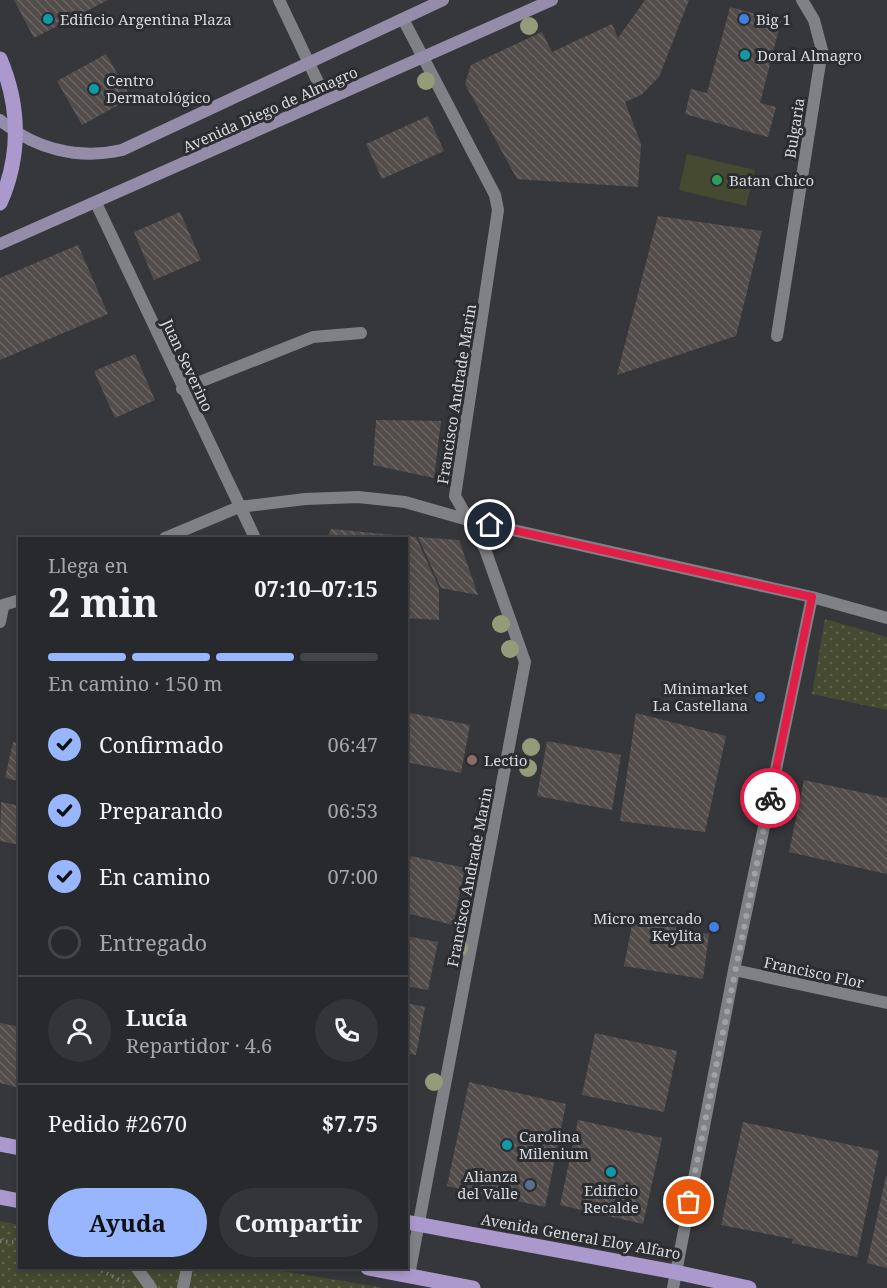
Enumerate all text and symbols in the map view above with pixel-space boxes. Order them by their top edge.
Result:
place label: Edificio Argentina Plaza [60,9,232,29]
place label: Big 1 [756,9,791,29]
marker: Edificio Argentina Plaza [41,12,55,26]
marker: Big 1 [737,12,751,26]
place label: Doral Almagro [757,45,862,65]
marker: Doral Almagro [738,48,752,62]
street label: Avenida Diego de Almagro [179,61,361,157]
place label: Centro Dermatológico [106,70,211,107]
marker: Centro Dermatológico [87,82,101,96]
street label: Bulgaria [779,96,809,160]
place label: Batan Chico [729,170,814,190]
marker: Batan Chico [710,173,724,187]
street label: Francisco Andrade Marin [432,302,480,486]
street label: Juan Severino [157,315,218,415]
pin [464,499,515,550]
icon: home [473,508,506,541]
text: Llega en [48,552,128,579]
text: 07:10–07:15 [254,573,378,603]
text: 2 min [48,575,158,628]
text: En camino · 150 m [48,670,222,697]
place label: Minimarket La Castellana [653,678,748,715]
marker: Minimarket La Castellana [753,690,767,704]
icon: check [48,728,81,761]
text: Confirmado [99,729,224,759]
text: 06:47 [328,731,378,758]
place label: Lectio [484,750,528,770]
marker: Lectio [465,753,479,767]
courier [740,768,800,828]
icon: bike [754,782,787,815]
street label: Francisco Andrade Marin [442,785,496,968]
icon: check [48,794,81,827]
text: Preparando [99,795,223,825]
text: 06:53 [328,797,378,824]
icon: check [48,860,81,893]
text: En camino [99,861,211,891]
text: 07:00 [328,863,378,890]
place label: Micro mercado Keylita [593,908,702,945]
marker: Micro mercado Keylita [707,920,721,934]
text: Entregado [99,927,207,957]
street label: Francisco Flor [762,952,866,992]
button: person [48,999,111,1062]
button: phone [315,999,378,1062]
text: Lucía [126,1002,188,1032]
text: Repartidor · 4.6 [126,1032,272,1059]
text: Pedido #2670 [48,1108,187,1138]
text: $7.75 [322,1108,378,1138]
place label: Carolina Milenium [519,1126,589,1163]
marker: Carolina Milenium [500,1138,514,1152]
marker: Edificio Recalde [604,1165,618,1179]
place label: Alianza del Valle [457,1166,518,1203]
pin [663,1176,714,1227]
marker: Alianza del Valle [523,1178,537,1192]
place label: Edificio Recalde [583,1180,639,1217]
icon: bag [672,1185,705,1218]
button: Ayuda [48,1188,207,1257]
button: Compartir [219,1188,378,1257]
street label: Avenida General Eloy Alfaro [480,1209,682,1263]

